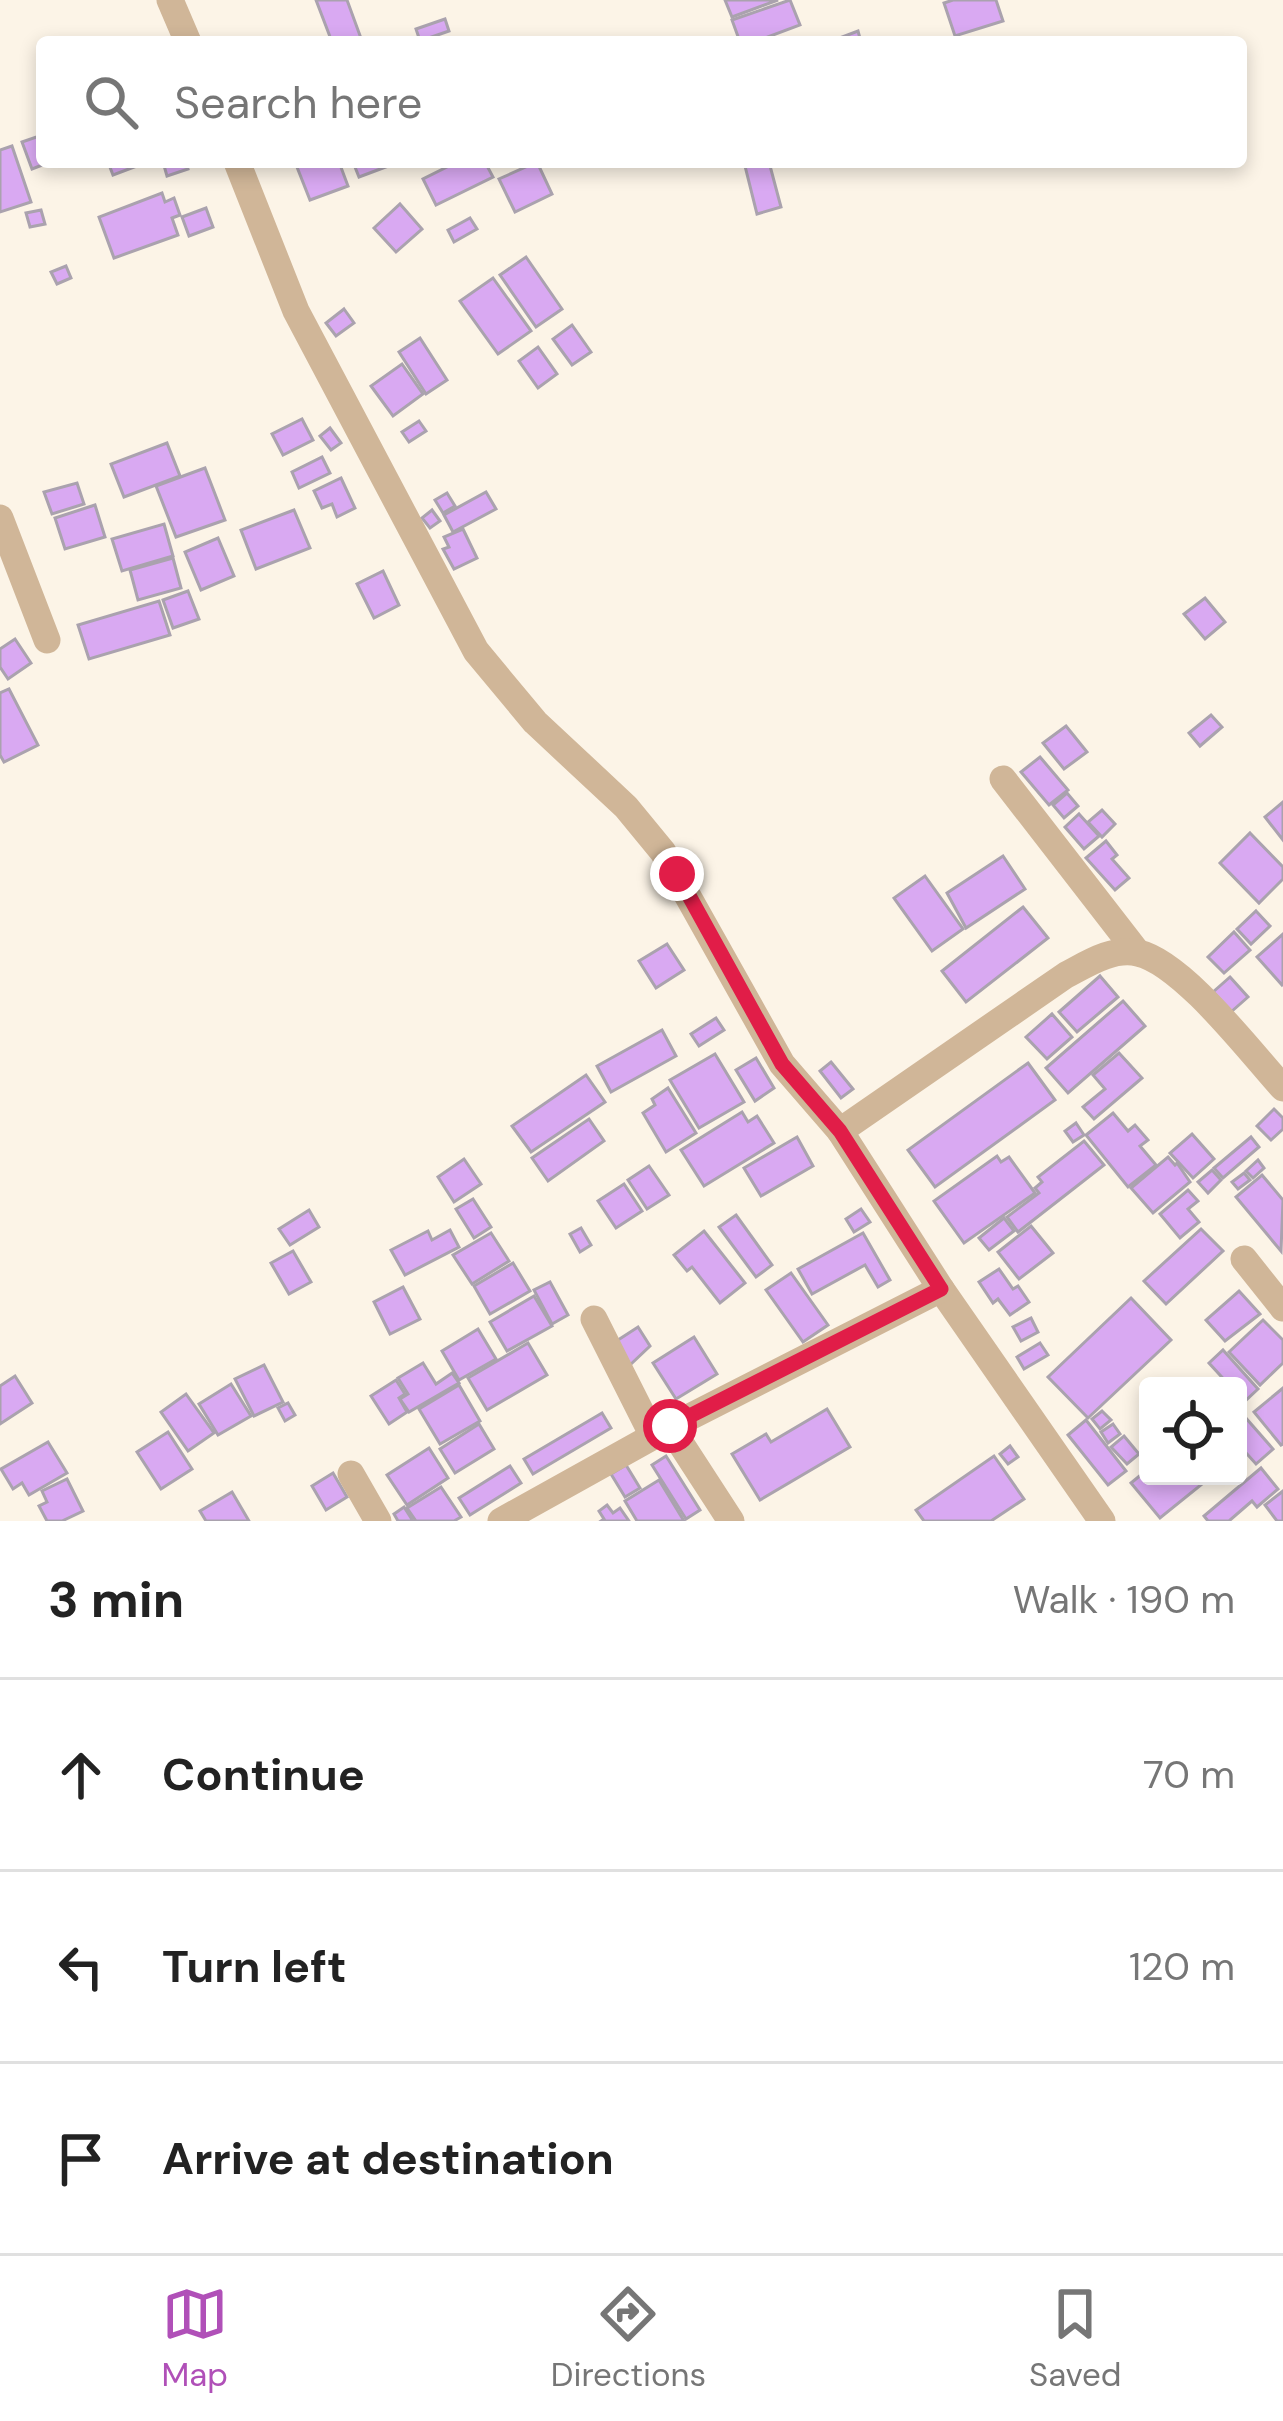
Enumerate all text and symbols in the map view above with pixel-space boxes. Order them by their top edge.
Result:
search box [36,36,1247,168]
icon: search [78,69,144,135]
text: Search here [174,73,422,132]
route end [650,847,704,901]
map controls [1139,1377,1247,1485]
button: locate [1139,1377,1247,1485]
route start [643,1399,697,1453]
text: 3 min [48,1566,184,1633]
text: Walk · 190 m [1013,1574,1235,1625]
icon: ahead [48,1742,114,1808]
text: Continue [162,1745,365,1804]
text: 70 m [1143,1749,1235,1800]
icon: left [48,1934,114,2000]
text: Turn left [162,1937,346,1996]
text: 120 m [1129,1941,1235,1992]
icon: arrive [48,2126,114,2192]
text: Arrive at destination [162,2129,614,2188]
tab: Map [161,2281,228,2396]
tab: Directions [551,2281,706,2396]
tab: Saved [1029,2281,1122,2396]

